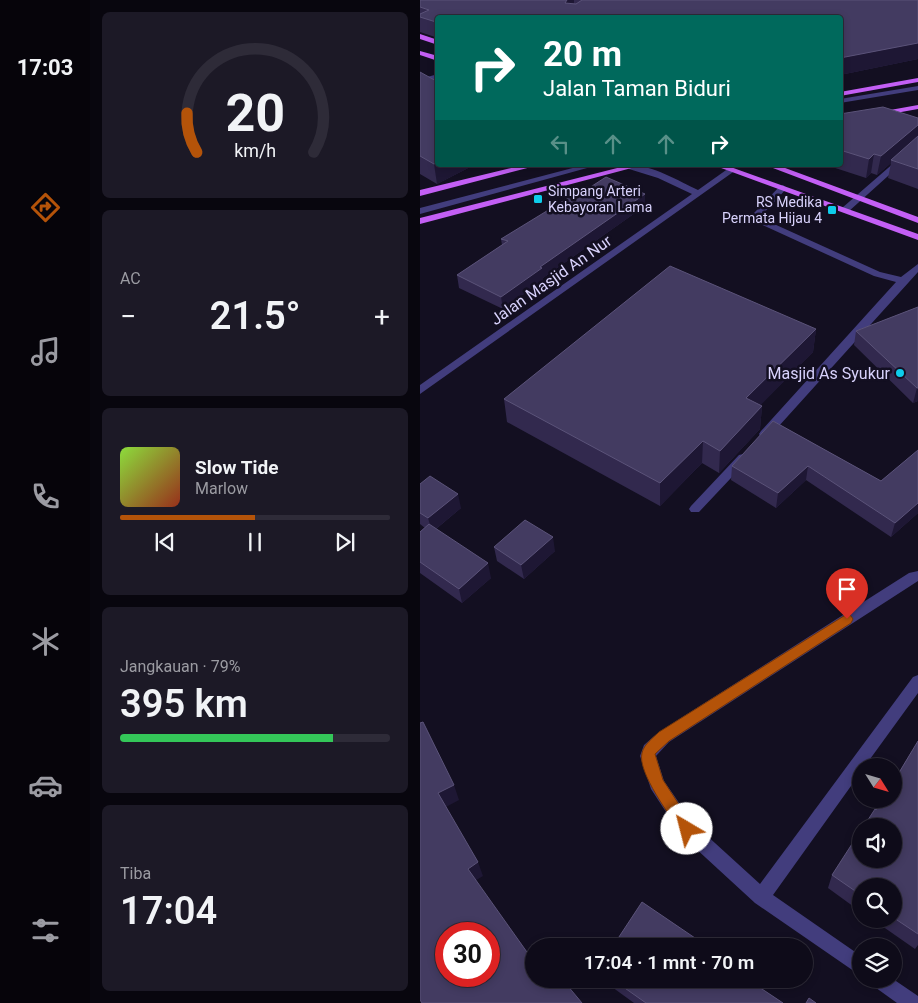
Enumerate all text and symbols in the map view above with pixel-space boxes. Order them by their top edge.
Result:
text: 20 m [543,34,622,75]
icon: right [460,35,525,100]
text: 17:03 [17,55,73,80]
text: Jalan Taman Biduri [543,76,731,101]
text: 20 [225,83,285,144]
icon: left [546,130,574,158]
icon: ahead [599,130,627,158]
icon: ahead [652,130,680,158]
icon: right [705,130,733,158]
text: km/h [234,140,276,161]
place label: Simpang Arteri Kebayoran Lama [548,183,652,215]
icon: directions [28,190,63,225]
marker: Simpang Arteri Kebayoran Lama [532,193,544,205]
place label: RS Medika Permata Hijau 4 [722,194,822,226]
marker: RS Medika Permata Hijau 4 [826,204,838,216]
street label: Jalan Masjid An Nur [487,231,616,329]
text: AC [120,269,141,288]
text: 21.5° [210,294,300,338]
text: − [120,300,136,333]
text: + [374,300,390,333]
icon: music [28,334,63,369]
place label: Masjid As Syukur [767,364,891,383]
marker: Masjid As Syukur [894,367,906,379]
text: Slow Tide [195,456,278,479]
icon: phone [28,479,63,514]
text: Marlow [195,479,248,498]
icon: previous [151,528,179,556]
icon: pause [241,528,269,556]
icon: next [331,528,359,556]
pin [826,568,868,619]
icon: arrive [833,575,861,603]
icon: climate [28,624,63,659]
text: Jangkauan · 79% [120,657,240,676]
text: 395 km [120,682,248,726]
north arrow [852,758,902,808]
map controls [852,758,902,988]
icon: car [28,768,63,803]
position arrow [660,802,712,854]
button: sound [852,818,902,868]
text: Tiba [120,864,151,883]
button: search [852,878,902,928]
text: 17:04 [120,889,217,933]
icon: filters [28,913,63,948]
speed limit sign: 30 [435,922,500,987]
button: layers [852,938,902,988]
text: 17:04 · 1 mnt · 70 m [584,951,754,974]

